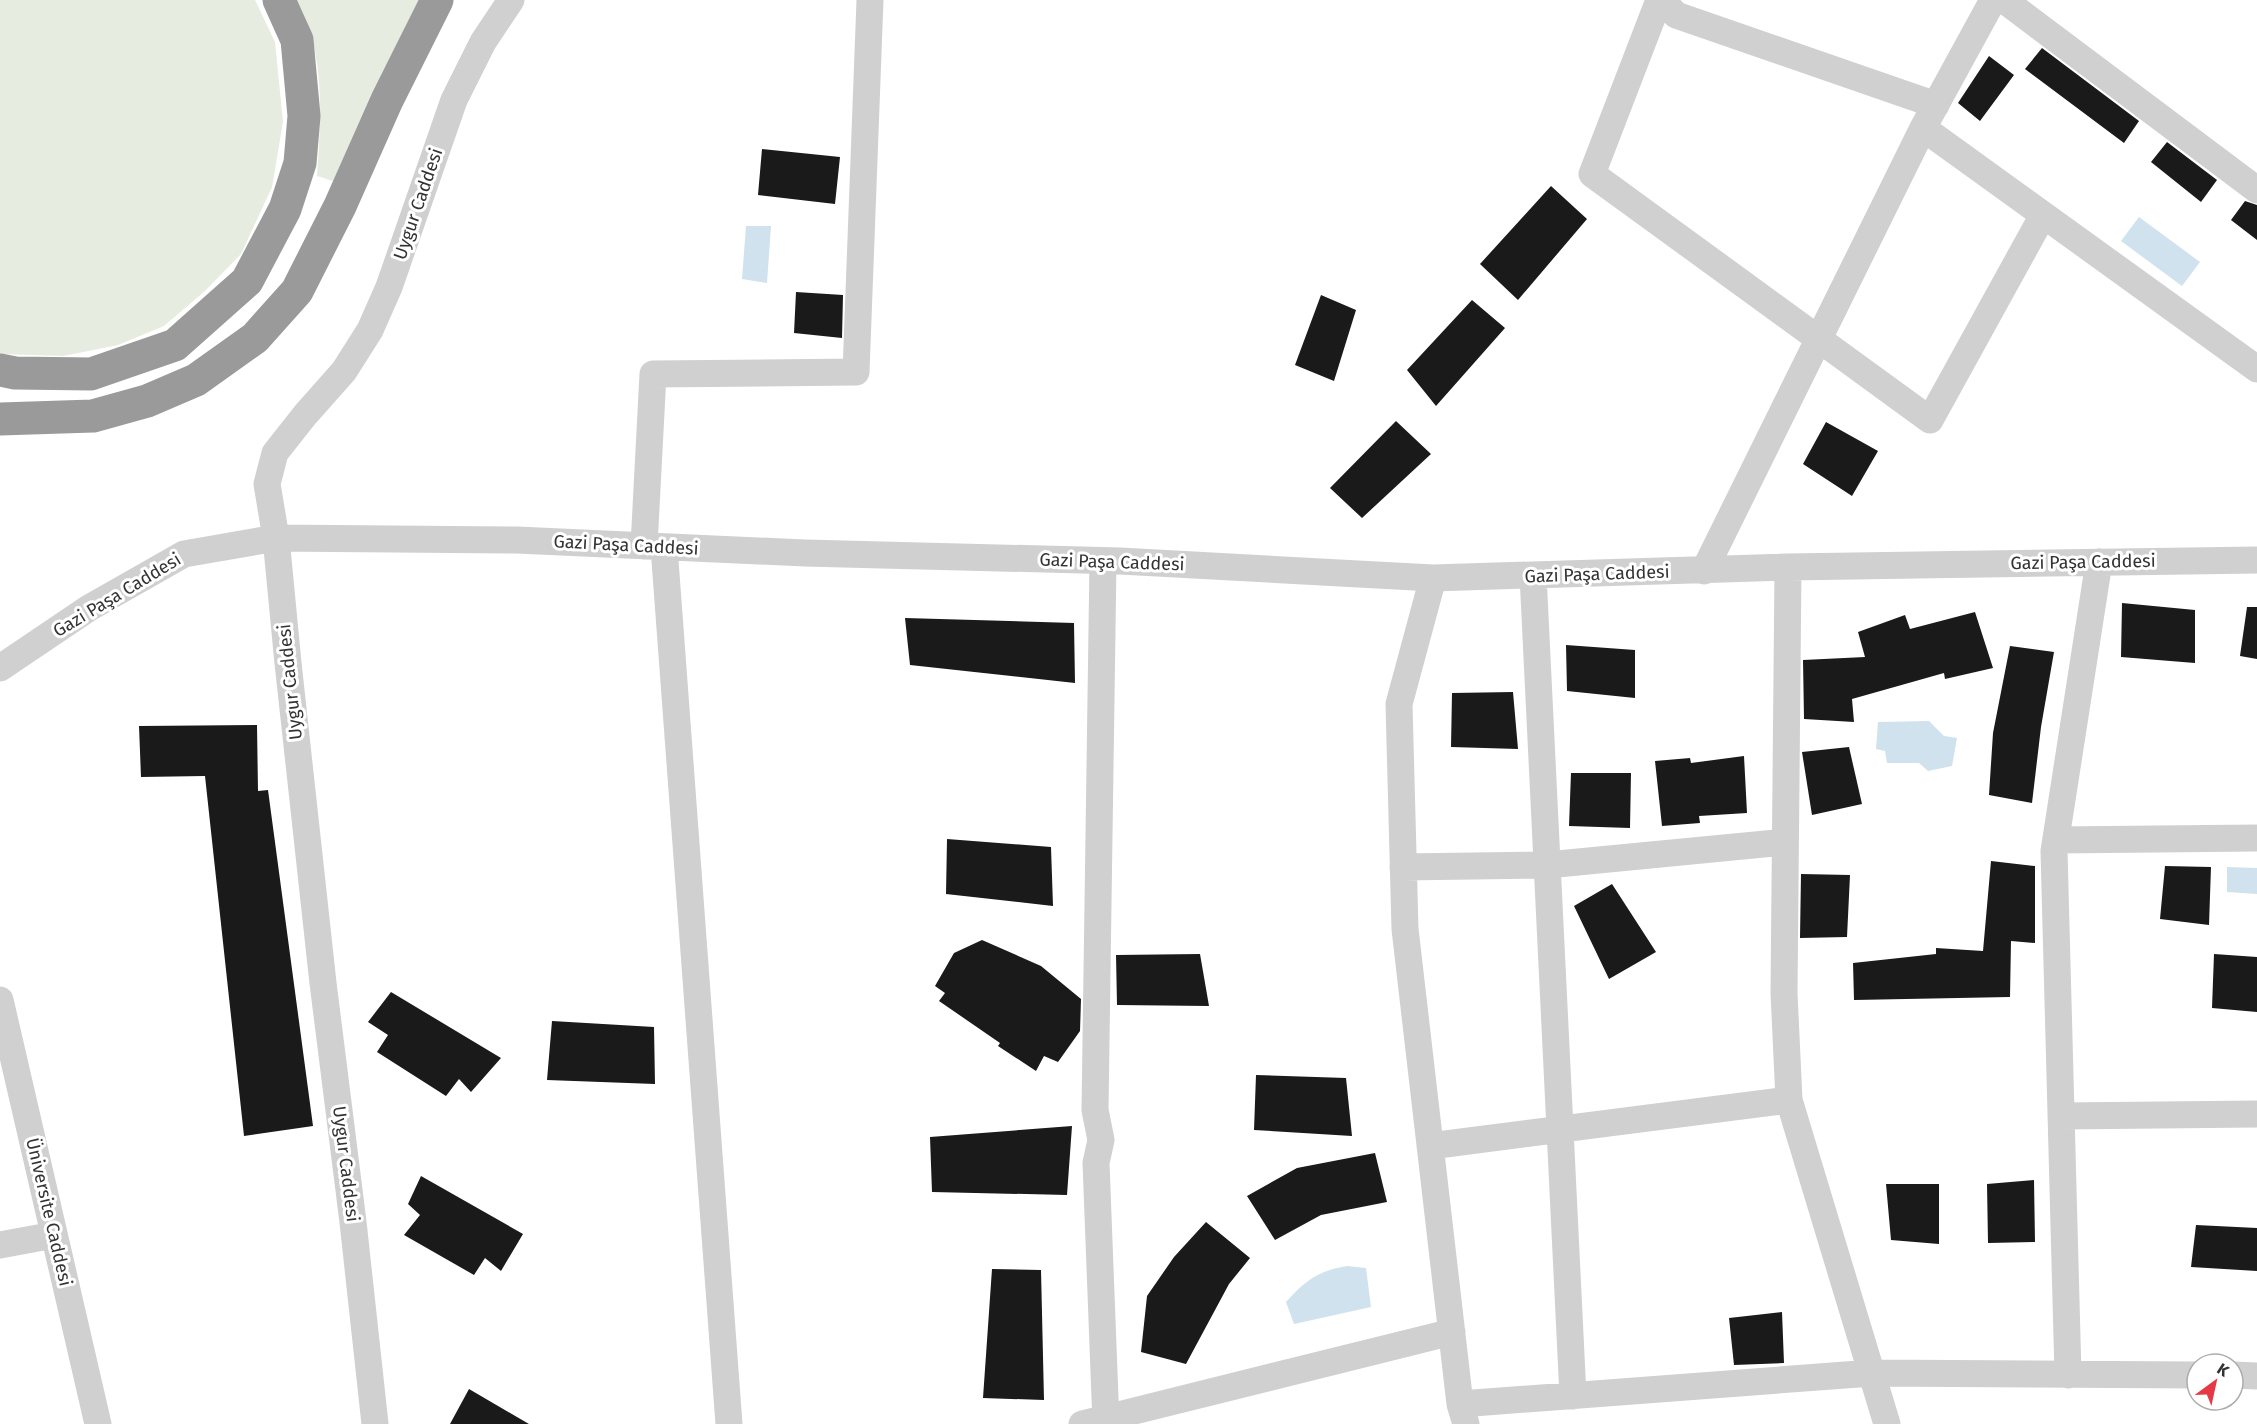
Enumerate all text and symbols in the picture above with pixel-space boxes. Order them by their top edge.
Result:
street label: Uygur Caddesi [389,145,447,263]
street label: Gazi Paşa Caddesi [553,530,699,560]
street label: Gazi Paşa Caddesi [49,548,185,642]
street label: Gazi Paşa Caddesi [1039,548,1185,576]
street label: Gazi Paşa Caddesi [2010,550,2156,574]
street label: Gazi Paşa Caddesi [1524,560,1670,588]
street label: Uygur Caddesi [273,623,307,741]
street label: Uygur Caddesi [328,1105,364,1223]
street label: Üniversite Caddesi [21,1136,77,1288]
north arrow [2185,1352,2245,1412]
text: K [2213,1359,2233,1381]

